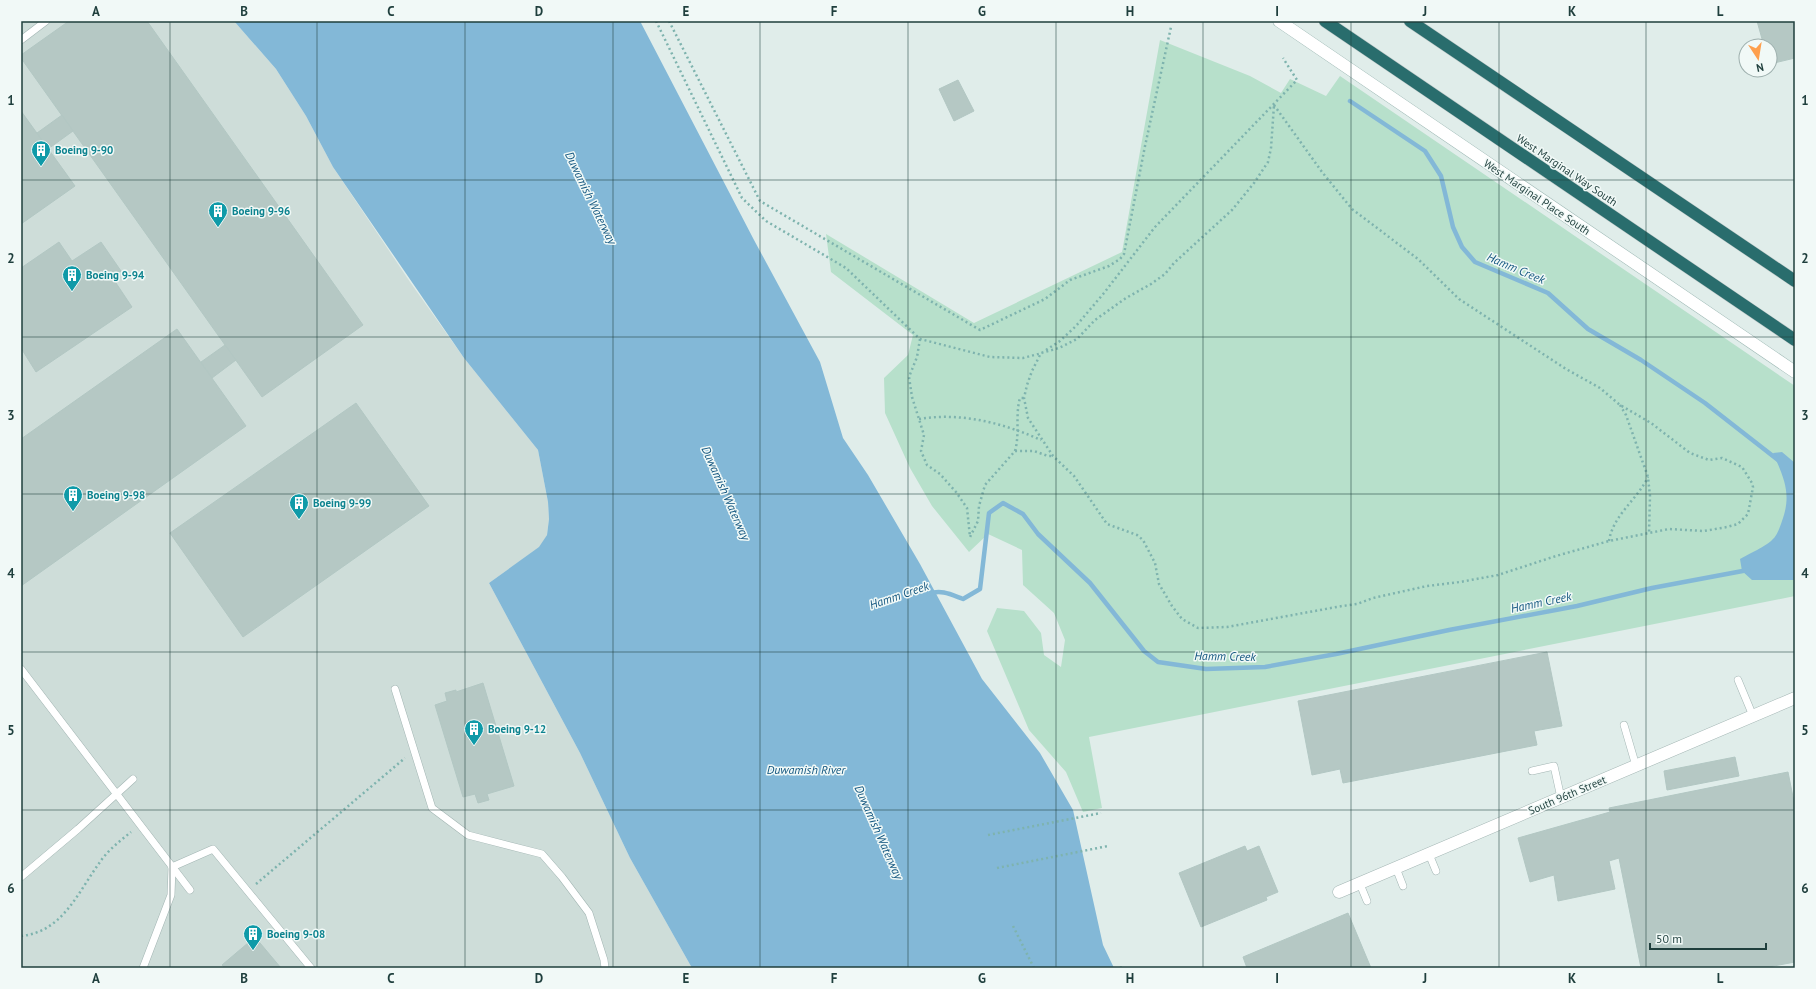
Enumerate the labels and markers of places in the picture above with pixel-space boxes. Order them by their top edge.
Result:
building icon: Boeing 9-90 [30,139,52,167]
place label: Boeing 9-90 [55,143,113,157]
building icon: Boeing 9-96 [207,200,229,228]
place label: Boeing 9-96 [232,204,290,218]
building icon: Boeing 9-94 [61,264,83,292]
place label: Boeing 9-94 [86,268,145,282]
building icon: Boeing 9-98 [62,484,84,512]
place label: Boeing 9-98 [87,488,145,502]
building icon: Boeing 9-99 [288,492,310,520]
place label: Boeing 9-99 [313,496,371,510]
building icon: Boeing 9-12 [463,718,485,746]
place label: Boeing 9-12 [488,722,546,736]
building icon: Boeing 9-08 [242,923,264,951]
place label: Boeing 9-08 [267,927,325,941]

